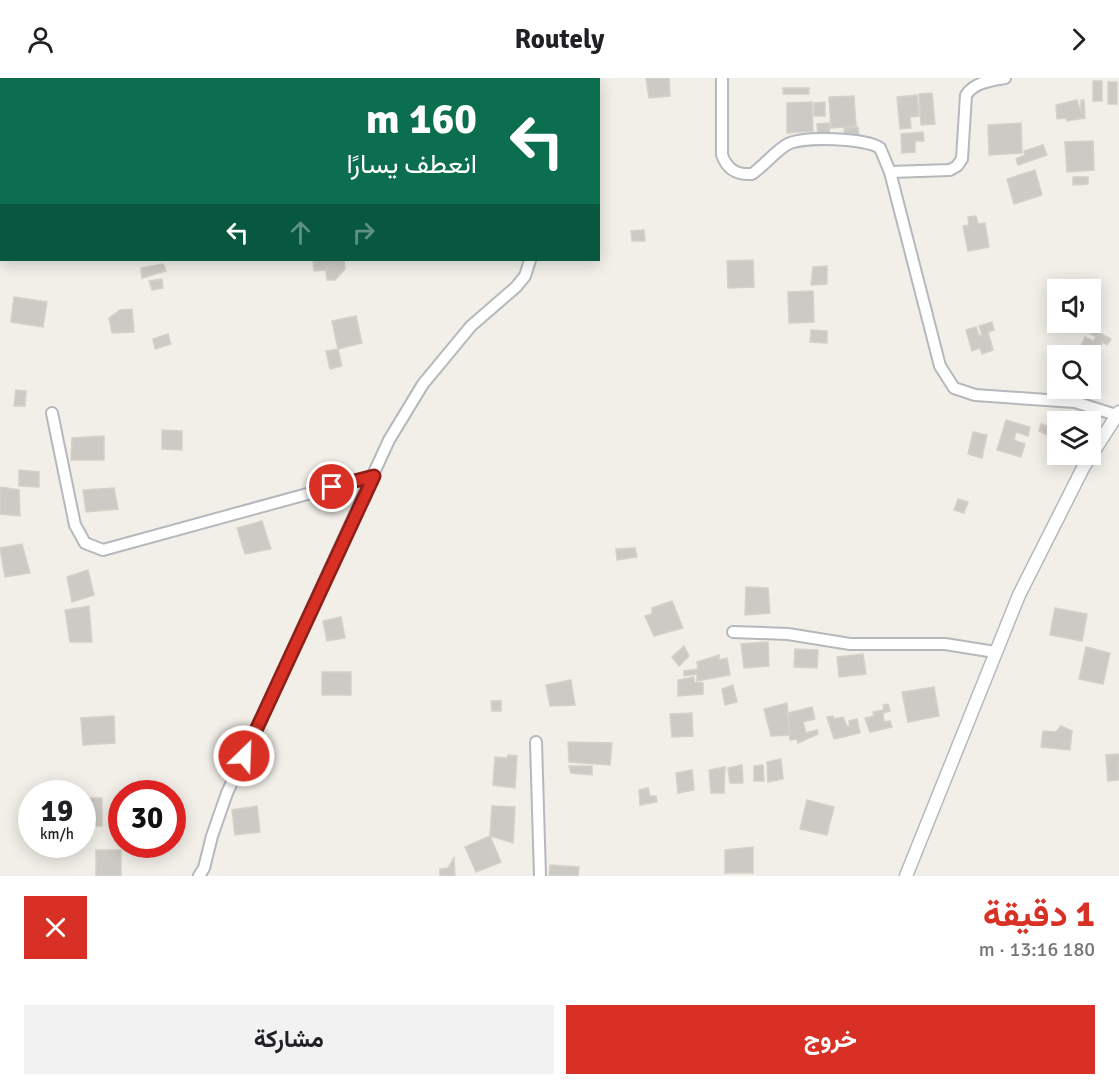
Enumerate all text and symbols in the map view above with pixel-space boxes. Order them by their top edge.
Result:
icon: person [24,23,57,56]
text: Routely [515,23,604,56]
icon: forward [1062,23,1095,56]
text: 160 m [366,94,477,145]
icon: left [498,102,576,180]
text: انعطف يسارًا [346,148,477,181]
icon: left [221,216,254,249]
icon: ahead [284,216,317,249]
icon: right [347,216,380,249]
map controls [1047,279,1101,465]
button: sound [1047,279,1101,333]
button: search [1047,345,1101,399]
button: layers [1047,411,1101,465]
pin [306,461,357,512]
icon: arrive [315,470,348,503]
position arrow [212,724,276,788]
speed limit sign: 30 [108,780,186,858]
text: 19 [41,793,73,830]
text: km/h [40,825,74,843]
text: 1 دقيقة [983,892,1095,937]
button: close [24,896,87,959]
text: 180 m · 13:16 [979,937,1095,962]
button: مشاركة [24,1005,554,1074]
button: خروج [566,1005,1095,1074]

